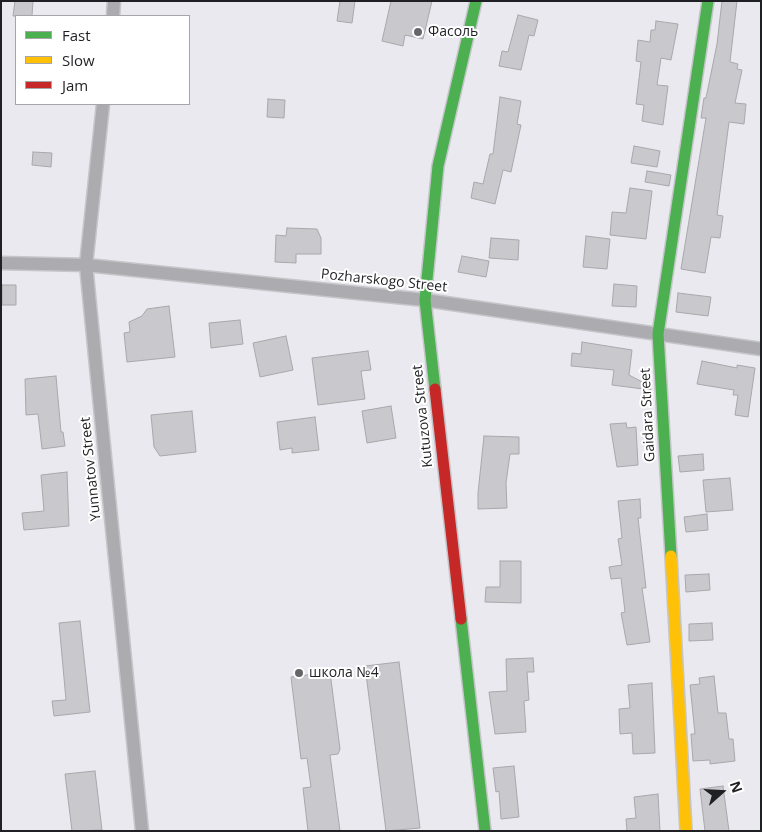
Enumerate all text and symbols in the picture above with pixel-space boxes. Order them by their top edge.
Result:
legend [15,15,190,105]
place label: Фасоль [428,24,478,40]
text: Fast [62,25,91,45]
marker: Фасоль [412,26,424,38]
text: Slow [62,50,95,70]
text: Jam [62,75,88,95]
street label: Pozharskogo Street [320,266,448,296]
street label: Kutuzova Street [409,364,437,468]
street label: Gaidara Street [637,368,659,462]
street label: Yunnatov Street [77,416,105,522]
place label: школа №4 [309,665,379,681]
marker: школа №4 [293,667,305,679]
north arrow [697,767,747,817]
text: N [726,778,747,795]

